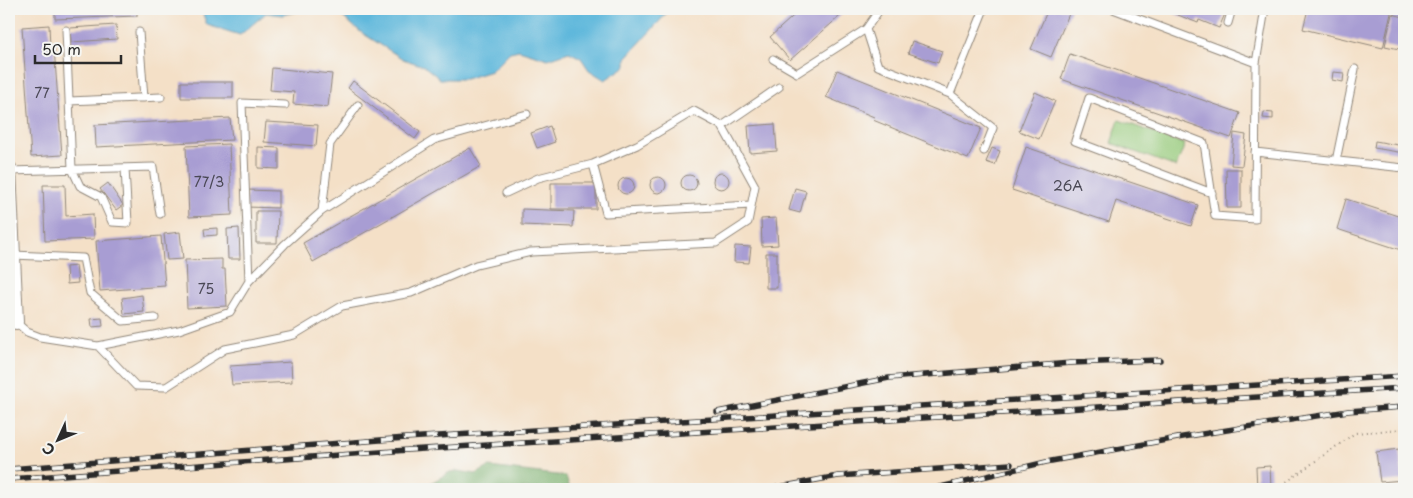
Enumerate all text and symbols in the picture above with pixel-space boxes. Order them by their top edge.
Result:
scale bar [35,32,121,64]
text: 50 m [42,37,81,60]
house number: 77 [34,82,50,103]
house number: 77/3 [194,171,224,192]
house number: 26А [1053,175,1083,196]
house number: 75 [198,278,214,299]
north arrow [32,416,82,466]
text: С [37,438,59,460]

